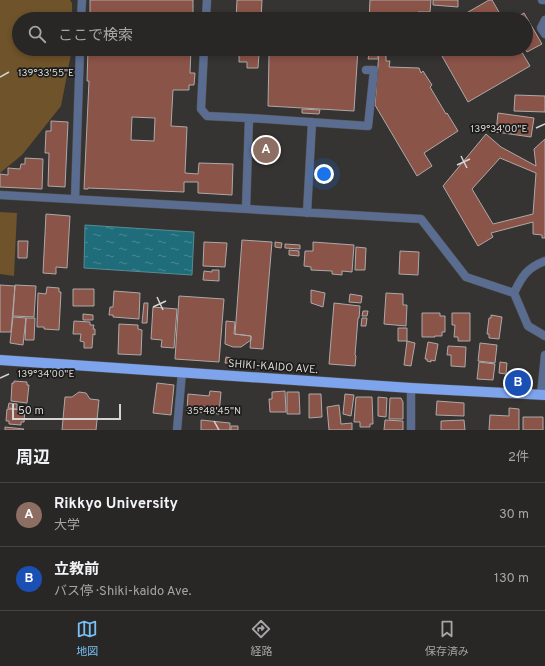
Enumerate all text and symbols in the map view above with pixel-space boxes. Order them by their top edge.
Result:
search box [12,12,533,56]
icon: search [26,23,48,45]
text: ここで検索 [58,27,133,46]
text: 139°33'55"E [18,67,74,80]
text: 139°34'00"E [471,123,527,136]
pin: A [253,135,279,165]
your location [314,164,334,184]
street label: SHIKI-KAIDO AVE. [227,357,318,377]
text: 139°34'00"E [18,368,74,381]
pin: B [505,368,531,398]
scale bar [12,402,121,421]
text: 50 m [18,404,44,418]
text: 35°48'45"N [187,405,241,418]
text: 周辺 [16,448,50,470]
text: 2件 [508,450,529,466]
text: Rikkyo University [54,495,178,514]
text: A [24,507,34,523]
text: 30 m [499,507,529,523]
text: 大学 [54,518,80,534]
text: 立教前 [54,561,99,580]
text: B [25,571,33,587]
text: 130 m [494,571,529,587]
text: バス停 · Shiki-kaido Ave. [54,584,191,600]
tab: 地図 [76,618,98,659]
tab: 経路 [250,618,272,659]
tab: 保存済み [425,618,469,659]

